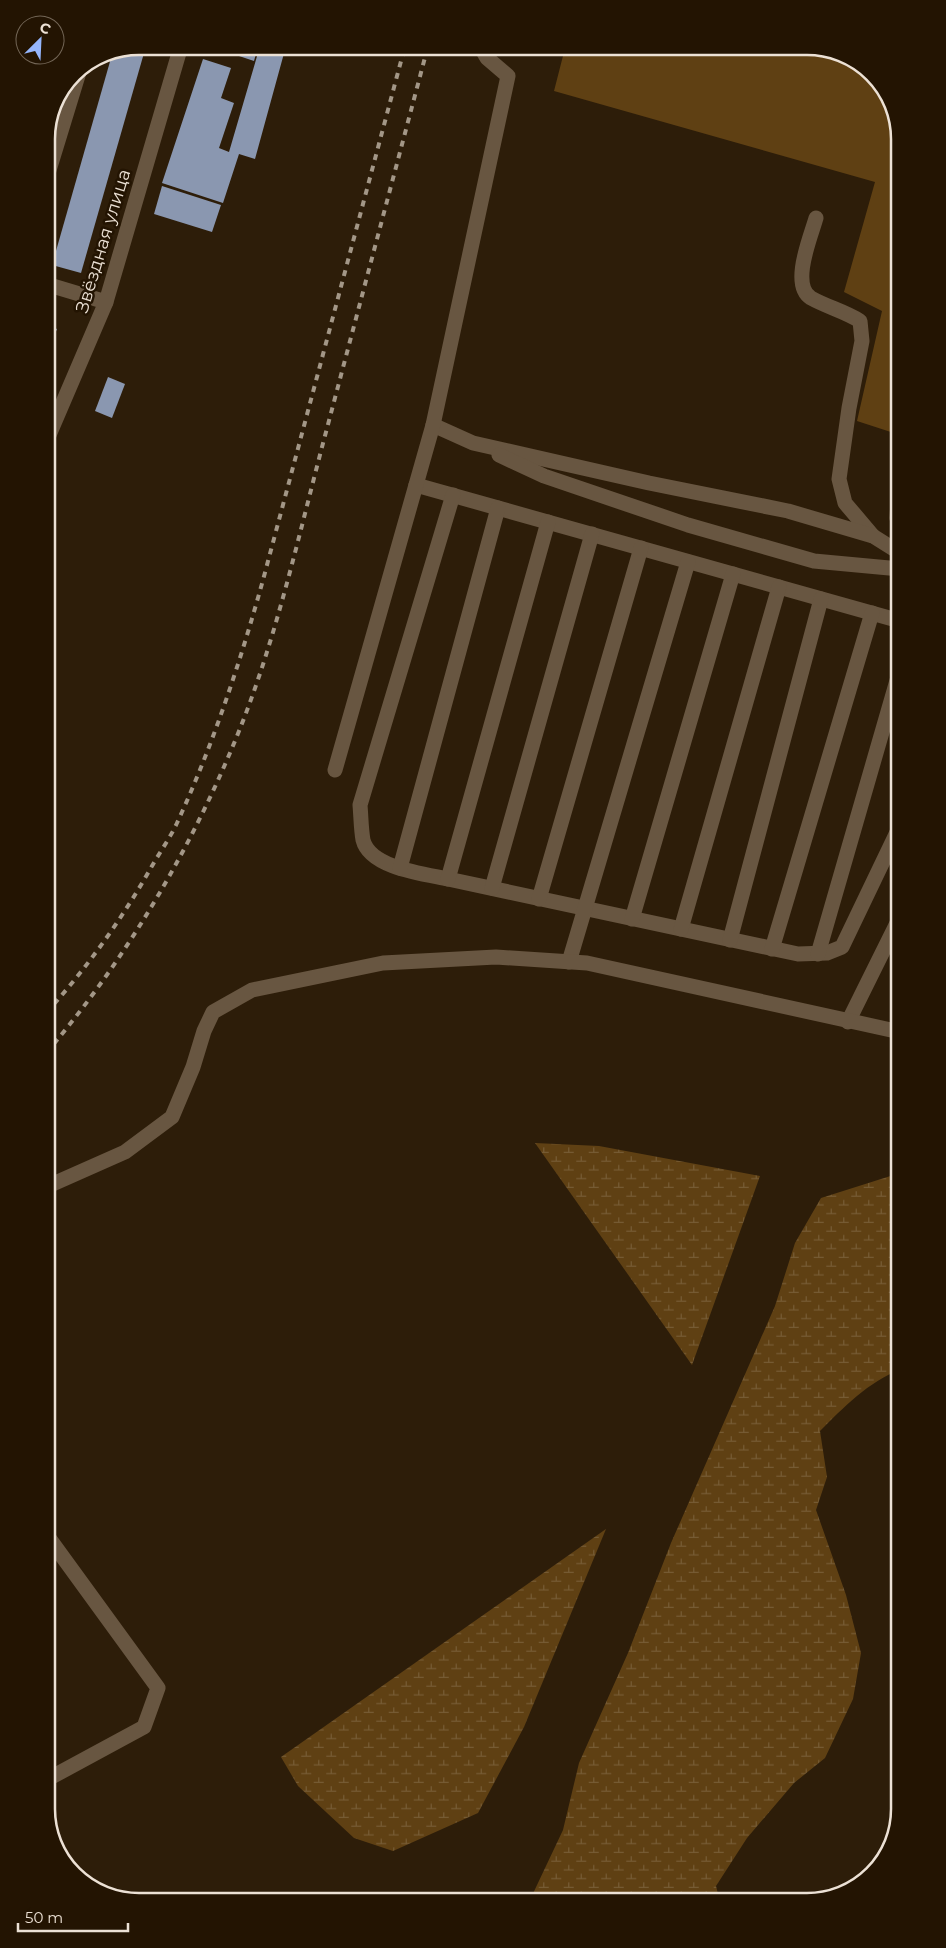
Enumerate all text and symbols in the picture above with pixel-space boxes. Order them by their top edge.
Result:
north arrow [15,15,65,65]
text: С [37,18,54,38]
street label: Звёздная улица [71,167,135,315]
scale bar [18,1900,128,1932]
text: 50 m [25,1908,63,1927]

